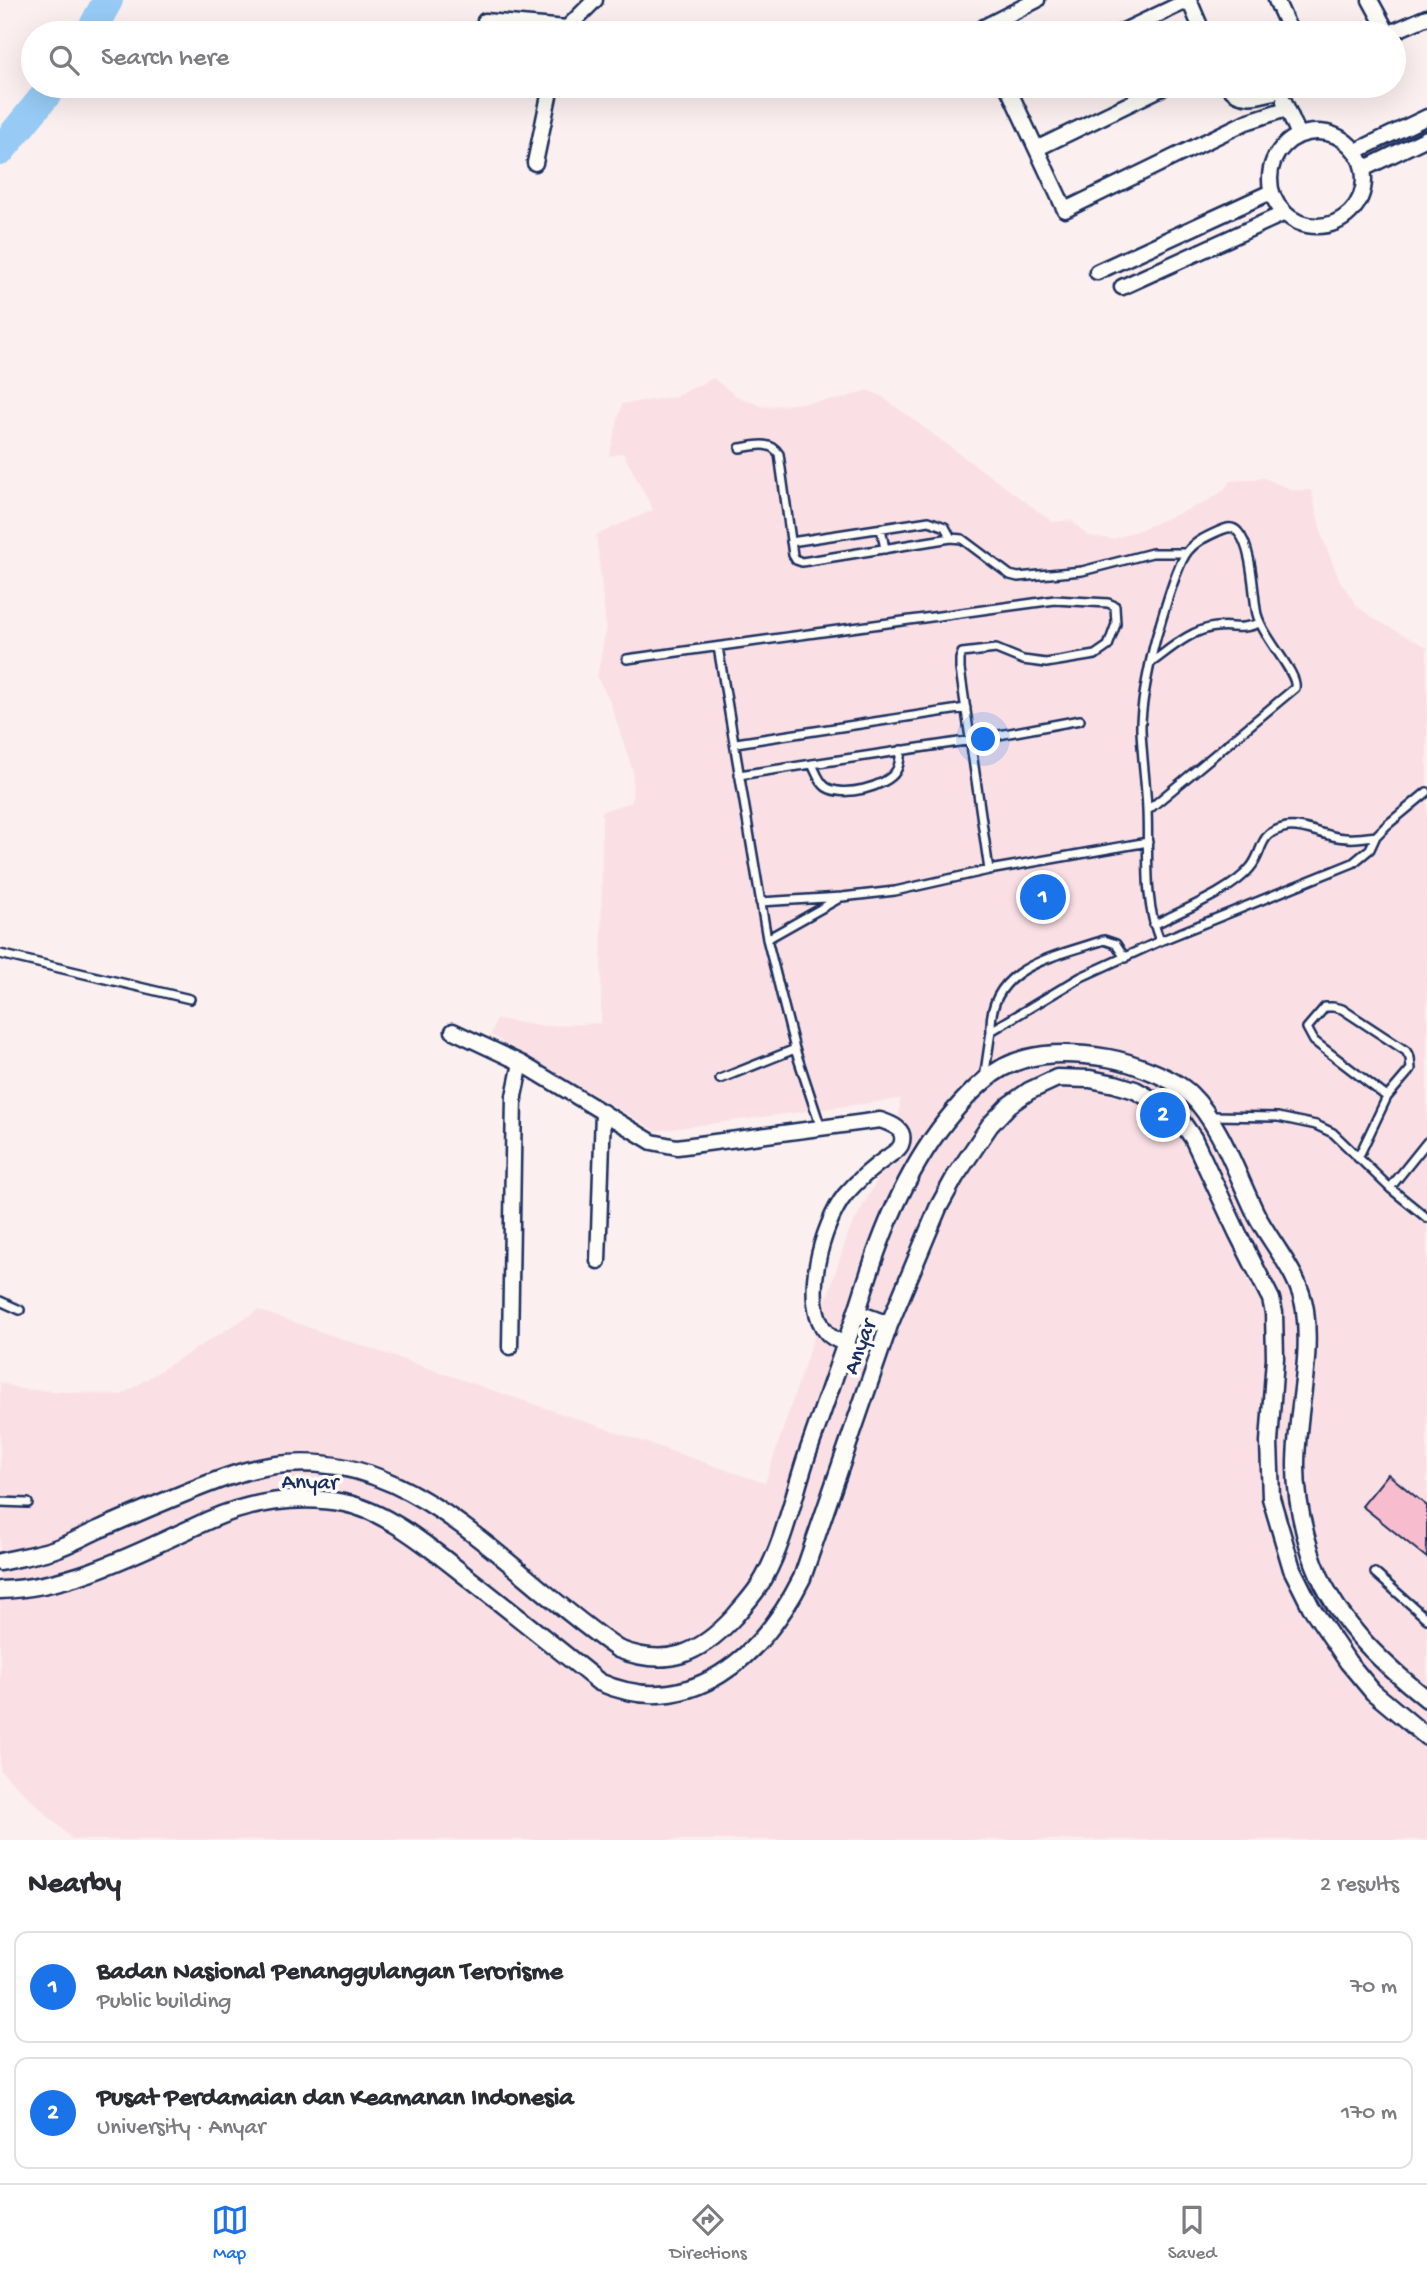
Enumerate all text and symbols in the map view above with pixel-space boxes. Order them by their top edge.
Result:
search box [21,21,1406,98]
icon: search [45,41,83,79]
text: Search here [101,44,229,75]
your location [966,722,1000,756]
pin: 1 [1020,871,1066,923]
pin: 2 [1140,1089,1186,1141]
street label: Anyar [839,1314,884,1378]
street label: Anyar [281,1470,340,1498]
text: Nearby [28,1868,121,1903]
text: 2 results [1320,1872,1399,1899]
text: Badan Nasional Penanggulangan Terorisme [97,1958,563,1989]
text: 1 [48,1974,58,2001]
text: 70 m [1350,1974,1397,2001]
text: Public building [97,1989,231,2016]
text: Pusat Perdamaian dan Keamanan Indonesia [97,2084,574,2115]
text: 2 [47,2100,59,2127]
text: 170 m [1341,2100,1397,2127]
text: University · Anyar [97,2115,265,2142]
tab: Map [211,2201,249,2266]
tab: Directions [670,2201,747,2266]
tab: Saved [1168,2201,1216,2266]

